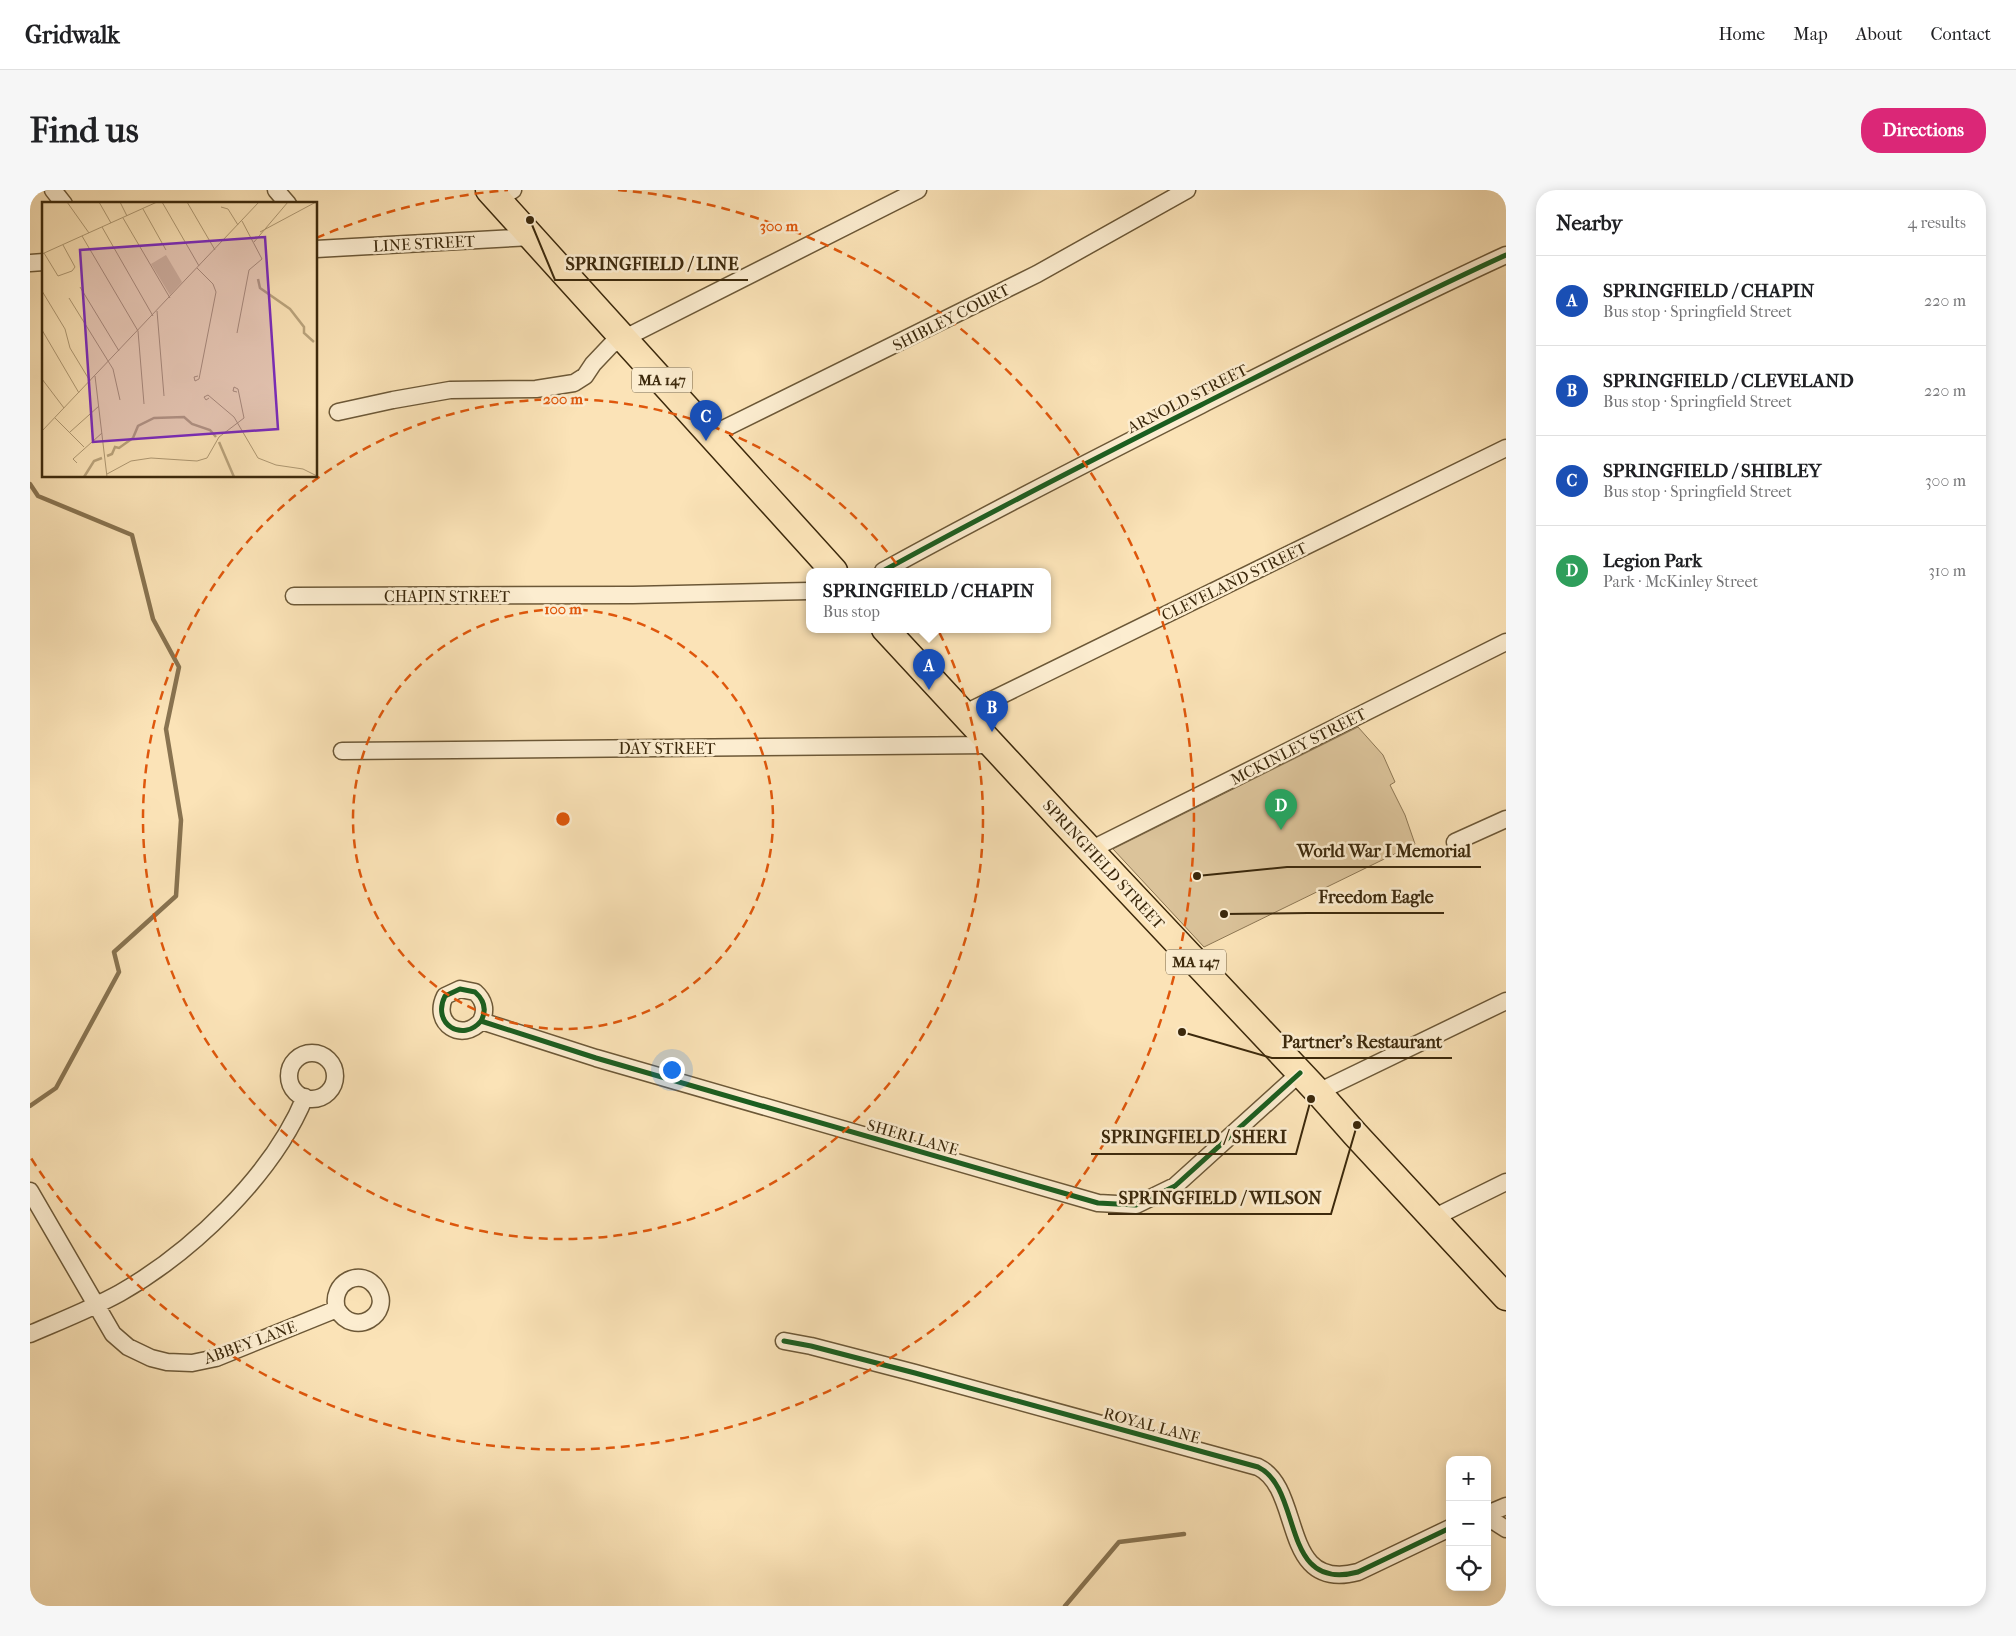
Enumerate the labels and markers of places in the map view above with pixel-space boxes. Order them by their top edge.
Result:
callout: SPRINGFIELD / LINE [555,247,748,280]
pin: C [690,400,722,441]
pin: A [913,649,945,690]
pin: B [976,691,1008,732]
pin: D [1265,789,1297,830]
centre of rings [554,810,572,828]
callout: World War I Memorial [1287,834,1481,867]
callout: Freedom Eagle [1308,880,1444,913]
callout: Partner's Restaurant [1272,1025,1452,1058]
callout: SPRINGFIELD / SHERI [1091,1121,1296,1154]
callout: SPRINGFIELD / WILSON [1108,1181,1331,1214]

